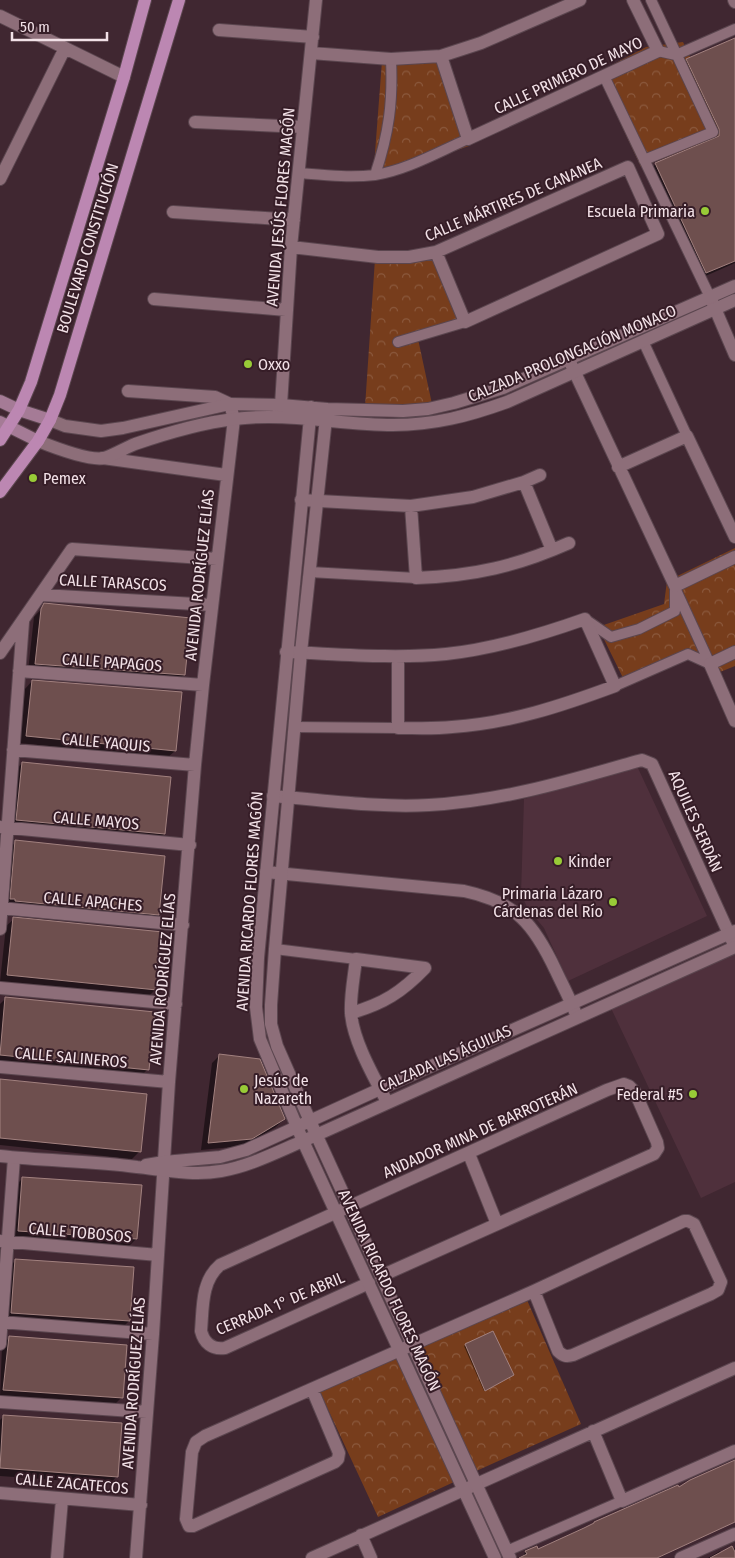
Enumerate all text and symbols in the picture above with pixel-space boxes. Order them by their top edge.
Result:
scale bar [12,10,108,42]
text: 50 m [20,18,50,36]
street label: CALLE PRIMERO DE MAYO [491,33,645,118]
street label: AVENIDA JESÚS FLORES MAGÓN [262,107,299,307]
street label: CALLE MÁRTIRES DE CANANEA [422,153,605,245]
street label: BOULEVARD CONSTITUCIÓN [53,161,122,335]
place label: Escuela Primaria [587,202,695,221]
marker: Escuela Primaria [699,205,711,217]
street label: CALZADA PROLONGACIÓN MONACO [465,301,679,406]
place label: Oxxo [258,355,290,374]
marker: Oxxo [242,358,254,370]
place label: Pemex [43,469,86,488]
marker: Pemex [27,472,39,484]
street label: AVENIDA RODRÍGUEZ ELÍAS [181,488,218,662]
street label: CALLE TARASCOS [59,570,167,595]
street label: CALLE PAPAGOS [61,650,163,675]
street label: CALLE YAQUIS [61,729,151,756]
street label: AQUILES SERDÁN [665,767,726,875]
street label: AVENIDA RICARDO FLORES MAGÓN [232,791,267,1011]
street label: CALLE MAYOS [52,807,140,834]
place label: Kinder [568,852,611,871]
marker: Kinder [552,855,564,867]
place label: Primaria Lázaro Cárdenas del Río [493,884,603,921]
street label: CALLE APACHES [43,888,143,915]
street label: AVENIDA RODRÍGUEZ ELÍAS [146,892,179,1066]
marker: Primaria Lázaro Cárdenas del Río [607,896,619,908]
street label: CALZADA LAS ÁGUILAS [376,1021,514,1096]
street label: CALLE SALINEROS [14,1043,128,1072]
place label: Jesús de Nazareth [254,1071,312,1108]
street label: ANDADOR MINA DE BARROTERÁN [380,1079,581,1182]
marker: Jesús de Nazareth [238,1083,250,1095]
place label: Federal #5 [617,1085,683,1104]
marker: Federal #5 [687,1088,699,1100]
street label: AVENIDA RICARDO FLORES MAGÓN [334,1186,445,1394]
street label: CALLE TOBOSOS [28,1219,132,1246]
street label: CERRADA 1° DE ABRIL [213,1268,347,1339]
street label: AVENIDA RODRÍGUEZ ELÍAS [118,1296,149,1470]
street label: CALLE ZACATECOS [14,1469,130,1498]

